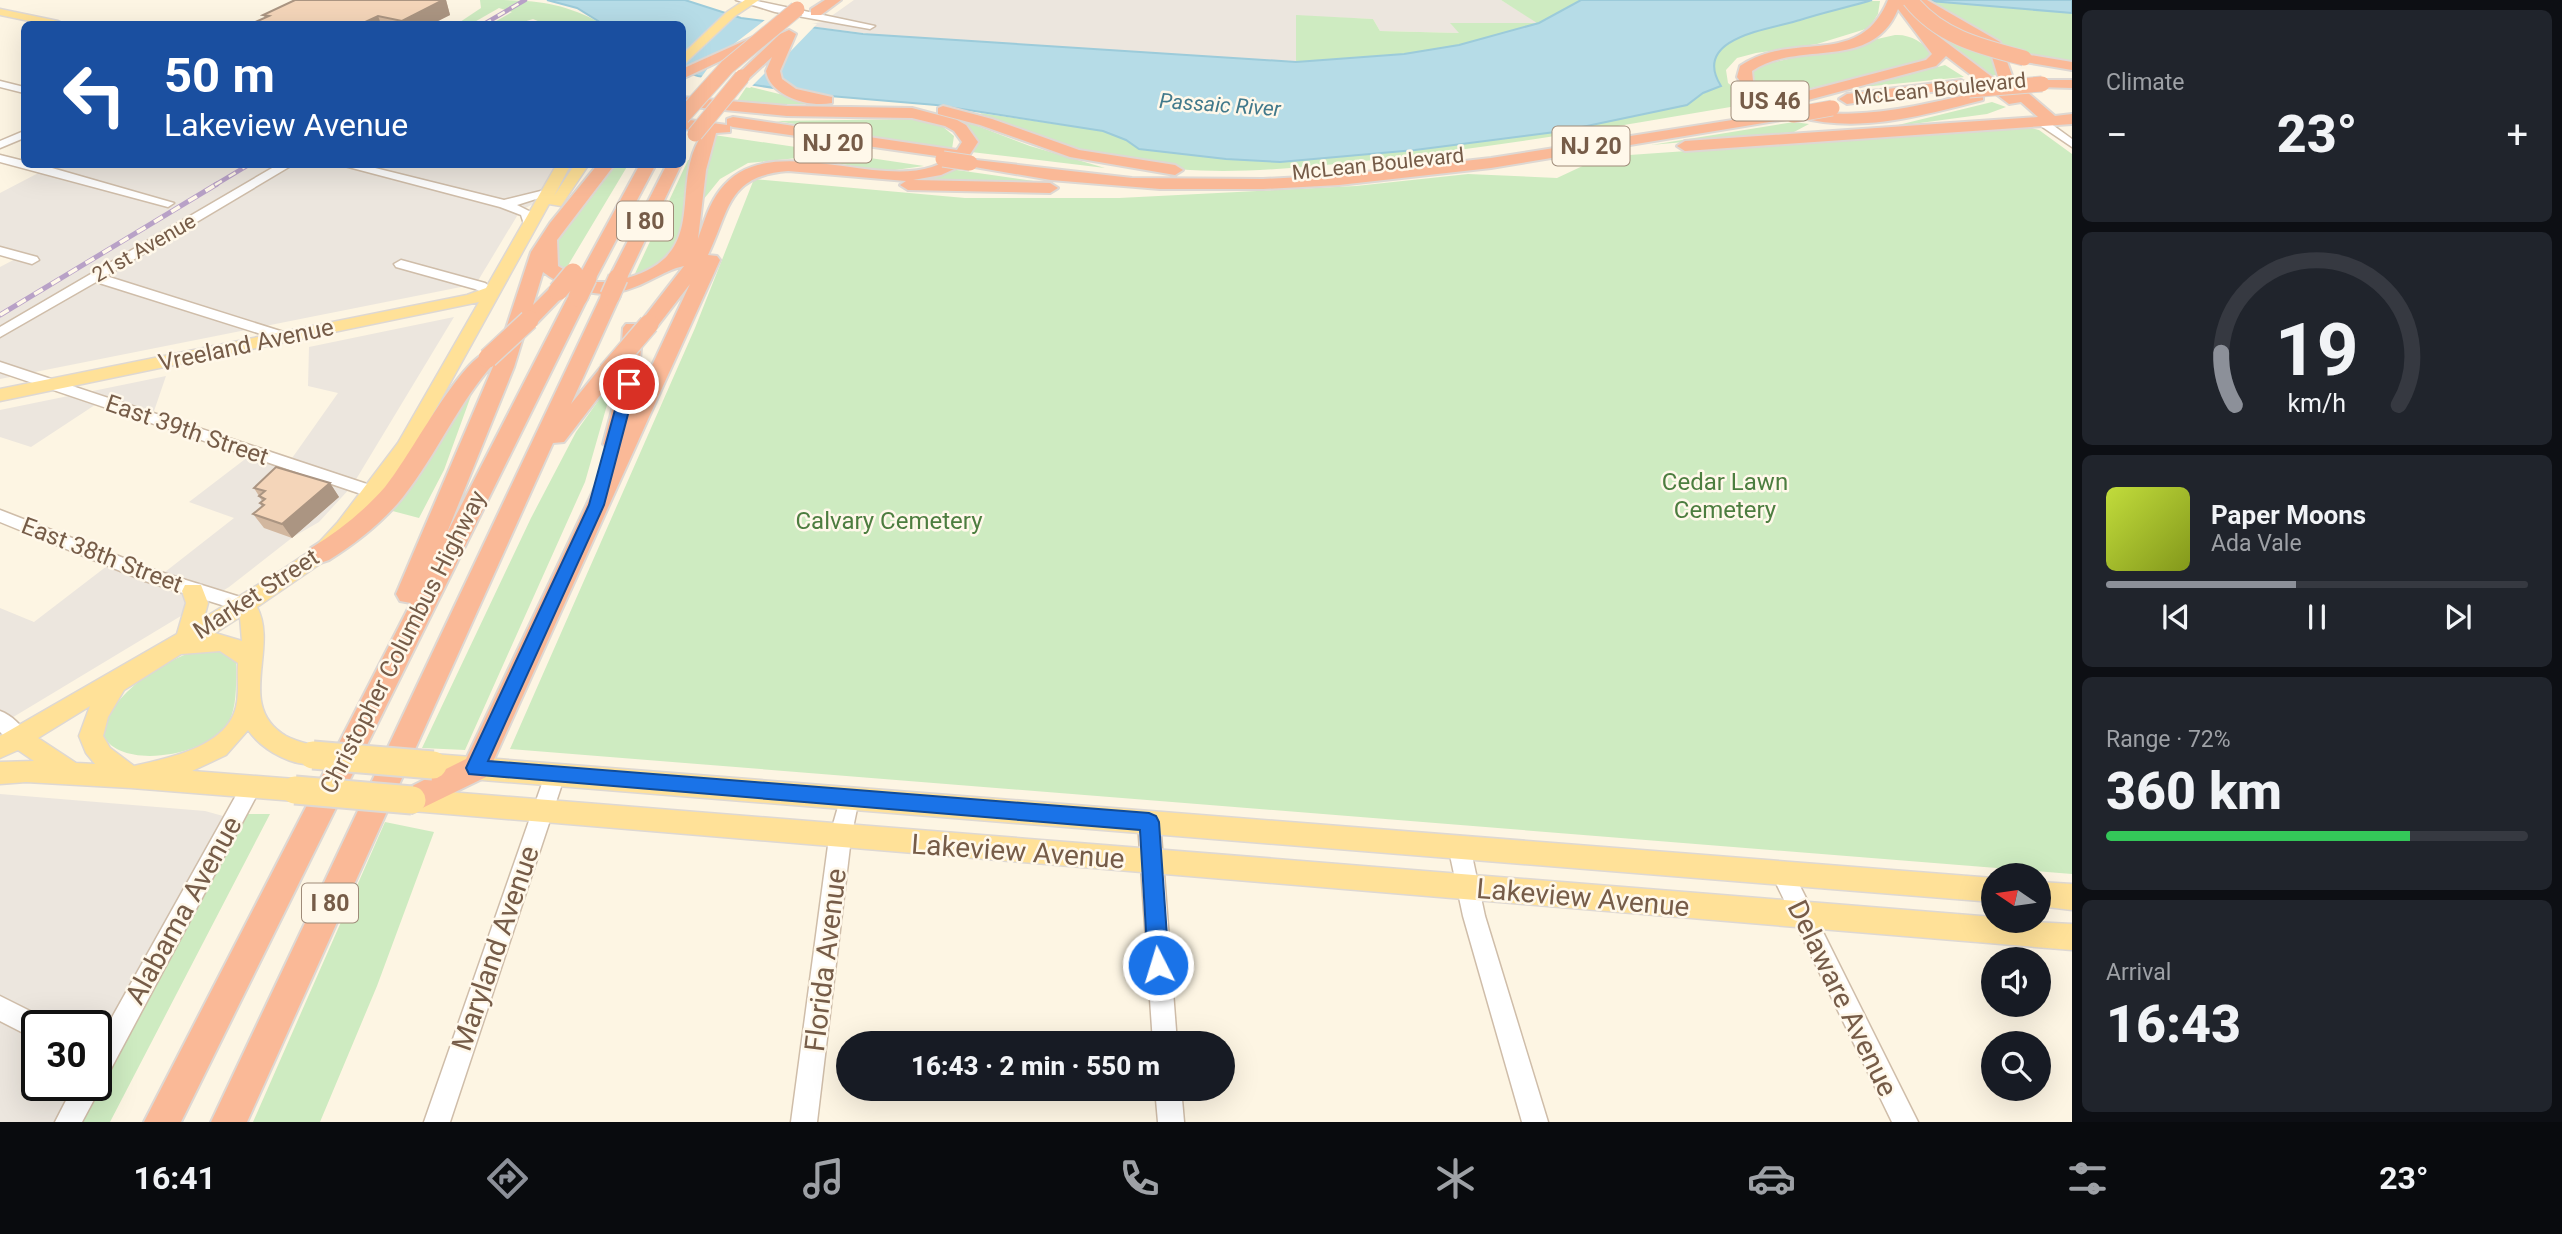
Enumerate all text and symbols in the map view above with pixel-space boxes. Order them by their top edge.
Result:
text: 50 m [164,47,275,104]
icon: left [49,49,140,140]
street label: McLean Boulevard [1853,68,2027,110]
text: Climate [2106,69,2185,96]
road number: US 46 [1732,82,1809,120]
water label: Passaic River [1158,89,1283,121]
text: 23° [2277,104,2357,165]
text: Lakeview Avenue [164,106,408,144]
text: − [2106,113,2128,157]
text: + [2506,113,2528,157]
road number: NJ 20 [794,124,872,162]
road number: NJ 20 [1552,127,1630,166]
street label: McLean Boulevard [1291,143,1465,185]
road number: I 80 [617,202,673,241]
street label: 21st Avenue [88,209,200,287]
text: 19 [2275,307,2359,393]
street label: Vreeland Avenue [156,313,336,377]
pin [599,354,659,414]
icon: arrive [610,365,648,403]
text: km/h [2288,388,2346,417]
street label: East 39th Street [102,389,272,471]
park label: Cedar Lawn Cemetery [1662,468,1788,524]
street label: Christopher Columbus Highway [314,485,492,798]
text: Paper Moons [2211,500,2366,530]
park label: Calvary Cemetery [795,507,983,535]
street label: East 38th Street [18,511,187,599]
text: Ada Vale [2211,530,2302,557]
street label: Market Street [188,543,324,645]
icon: previous [2157,598,2195,636]
icon: pause [2298,598,2336,636]
icon: next [2439,598,2477,636]
text: Range · 72% [2106,726,2231,753]
text: 360 km [2106,761,2282,822]
street label: Alabama Avenue [118,811,249,1010]
street label: Lakeview Avenue [910,828,1126,875]
street label: Maryland Avenue [445,841,546,1055]
north arrow [1981,863,2051,933]
map controls [1981,863,2051,1101]
street label: Florida Avenue [798,867,853,1053]
street label: Lakeview Avenue [1475,872,1691,923]
road number: I 80 [302,884,358,922]
street label: Delaware Avenue [1781,895,1904,1102]
position arrow [1121,928,1195,1002]
button: sound [1981,947,2051,1017]
text: Arrival [2106,959,2171,986]
text: 16:43 [2106,994,2241,1055]
speed limit sign: 30 [21,1010,112,1101]
button: search [1981,1031,2051,1101]
text: 16:43 · 2 min · 550 m [911,1051,1160,1081]
icon: directions [483,1154,532,1203]
icon: music [799,1154,848,1203]
icon: phone [1115,1154,1164,1203]
icon: climate [1431,1154,1480,1203]
icon: car [1747,1154,1796,1203]
icon: filters [2063,1154,2112,1203]
text: 16:41 [134,1159,216,1197]
text: 23° [2379,1159,2428,1197]

